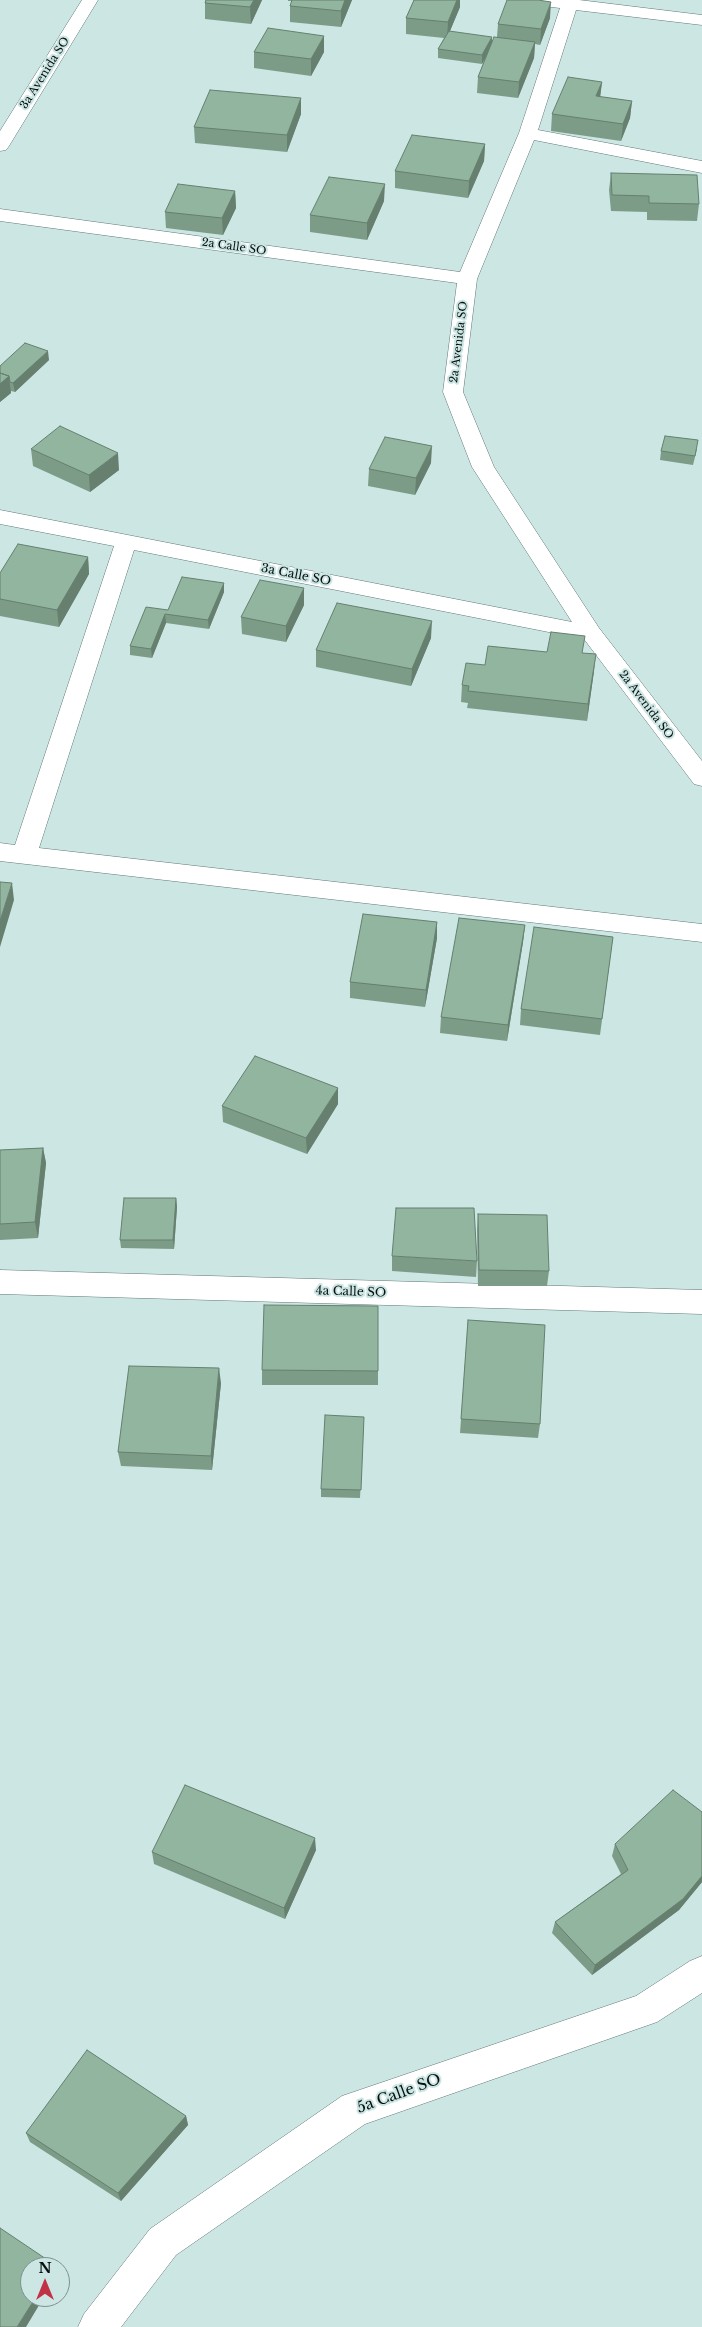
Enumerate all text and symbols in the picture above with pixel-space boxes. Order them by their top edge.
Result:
street label: 3a Avenida SO [18,35,72,111]
street label: 2a Calle SO [201,236,267,258]
street label: 2a Avenida SO [447,300,471,384]
street label: 3a Calle SO [260,561,332,589]
street label: 2a Avenida SO [616,668,676,742]
street label: 4a Calle SO [315,1284,387,1300]
street label: 5a Calle SO [355,2070,443,2118]
north arrow [20,2257,70,2307]
text: N [38,2259,52,2277]

